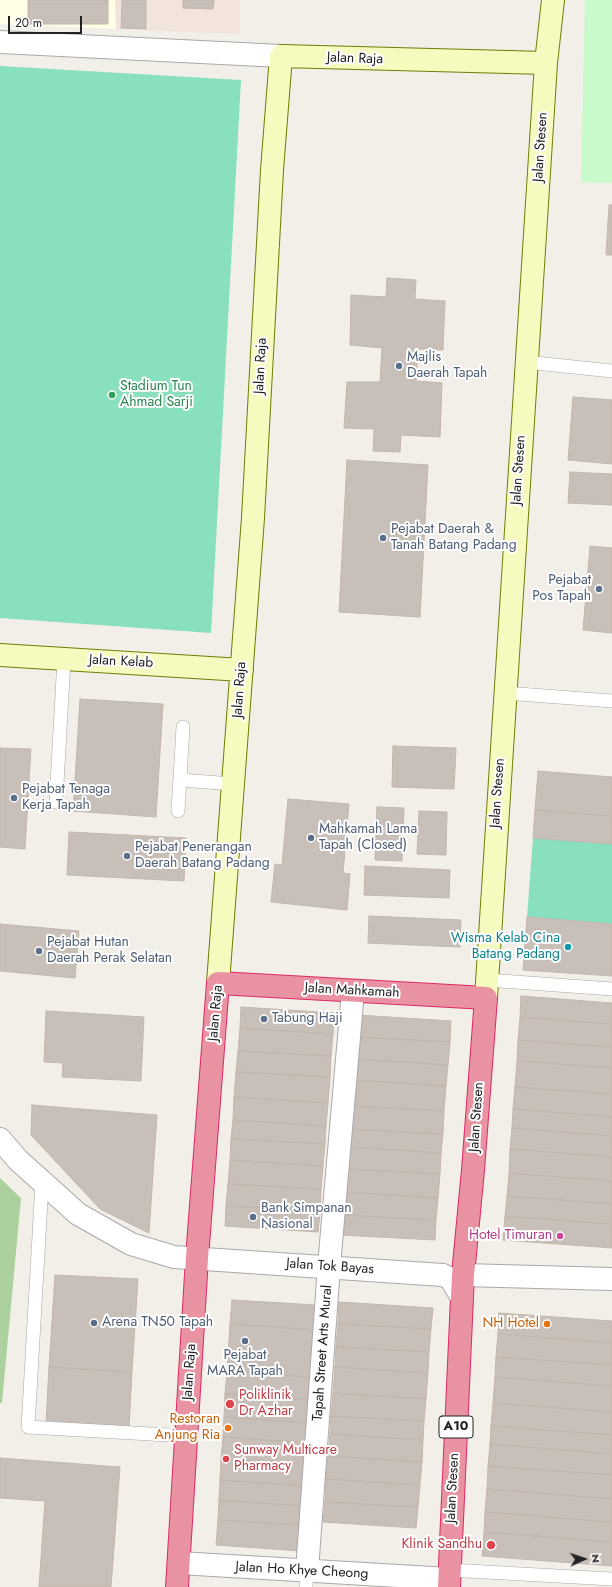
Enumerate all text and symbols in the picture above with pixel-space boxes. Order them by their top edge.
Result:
scale bar [10,8,84,34]
text: 20 m [15,14,42,32]
street label: Jalan Raja [327,50,383,68]
street label: Jalan Stesen [530,111,552,183]
street label: Jalan Raja [251,337,271,395]
place label: Majlis Daerah Tapah [407,350,487,382]
marker: Majlis Daerah Tapah [394,361,404,371]
place label: Stadium Tun Ahmad Sarji [120,379,193,412]
marker: Stadium Tun Ahmad Sarji [107,390,117,400]
street label: Jalan Stesen [508,434,530,506]
place label: Pejabat Daerah & Tanah Batang Padang [391,522,517,554]
marker: Pejabat Daerah & Tanah Batang Padang [378,533,388,543]
place label: Pejabat Pos Tapah [532,573,591,606]
marker: Pejabat Pos Tapah [594,584,604,594]
street label: Jalan Kelab [88,652,154,672]
street label: Jalan Raja [230,661,250,719]
street label: Jalan Stesen [487,757,509,829]
place label: Pejabat Tenaga Kerja Tapah [22,782,110,814]
marker: Pejabat Tenaga Kerja Tapah [9,793,19,803]
place label: Mahkamah Lama Tapah (Closed) [319,822,417,854]
marker: Mahkamah Lama Tapah (Closed) [306,833,316,843]
place label: Pejabat Penerangan Daerah Batang Padang [135,840,270,872]
marker: Pejabat Penerangan Daerah Batang Padang [122,851,132,861]
place label: Wisma Kelab Cina Batang Padang [451,931,560,964]
place label: Pejabat Hutan Daerah Perak Selatan [47,935,172,968]
marker: Wisma Kelab Cina Batang Padang [563,942,573,952]
marker: Pejabat Hutan Daerah Perak Selatan [34,946,44,956]
street label: Jalan Mahkamah [304,980,400,1002]
street label: Jalan Raja [205,984,227,1042]
place label: Tabung Haji [272,1011,343,1027]
marker: Tabung Haji [259,1014,269,1024]
street label: Jalan Stesen [466,1081,488,1153]
place label: Bank Simpanan Nasional [261,1201,352,1234]
marker: Bank Simpanan Nasional [248,1212,258,1222]
place label: Hotel Timuran [469,1228,552,1244]
marker: Hotel Timuran [555,1231,565,1241]
street label: Jalan Tok Bayas [286,1256,374,1278]
street label: Tapah Street Arts Mural [310,1284,336,1422]
place label: Arena TN50 Tapah [102,1315,213,1331]
place label: NH Hotel [482,1316,539,1332]
marker: Arena TN50 Tapah [89,1318,99,1328]
marker: NH Hotel [542,1319,552,1329]
marker: Pejabat MARA Tapah [240,1336,250,1346]
street label: Jalan Raja [180,1343,200,1401]
place label: Pejabat MARA Tapah [207,1348,283,1380]
place label: Poliklinik Dr Azhar [239,1388,293,1420]
marker: Poliklinik Dr Azhar [224,1398,236,1410]
place label: Restoran Anjung Ria [155,1412,220,1444]
road number: A10 [439,1416,473,1438]
marker: Restoran Anjung Ria [223,1423,233,1433]
place label: Sunway Multicare Pharmacy [234,1443,337,1476]
street label: Jalan Stesen [443,1453,463,1523]
marker: Sunway Multicare Pharmacy [221,1454,231,1464]
place label: Klinik Sandhu [401,1537,482,1553]
marker: Klinik Sandhu [485,1539,497,1551]
north arrow [564,1539,604,1579]
text: N [588,1554,604,1563]
street label: Jalan Ho Khye Cheong [235,1559,369,1583]

